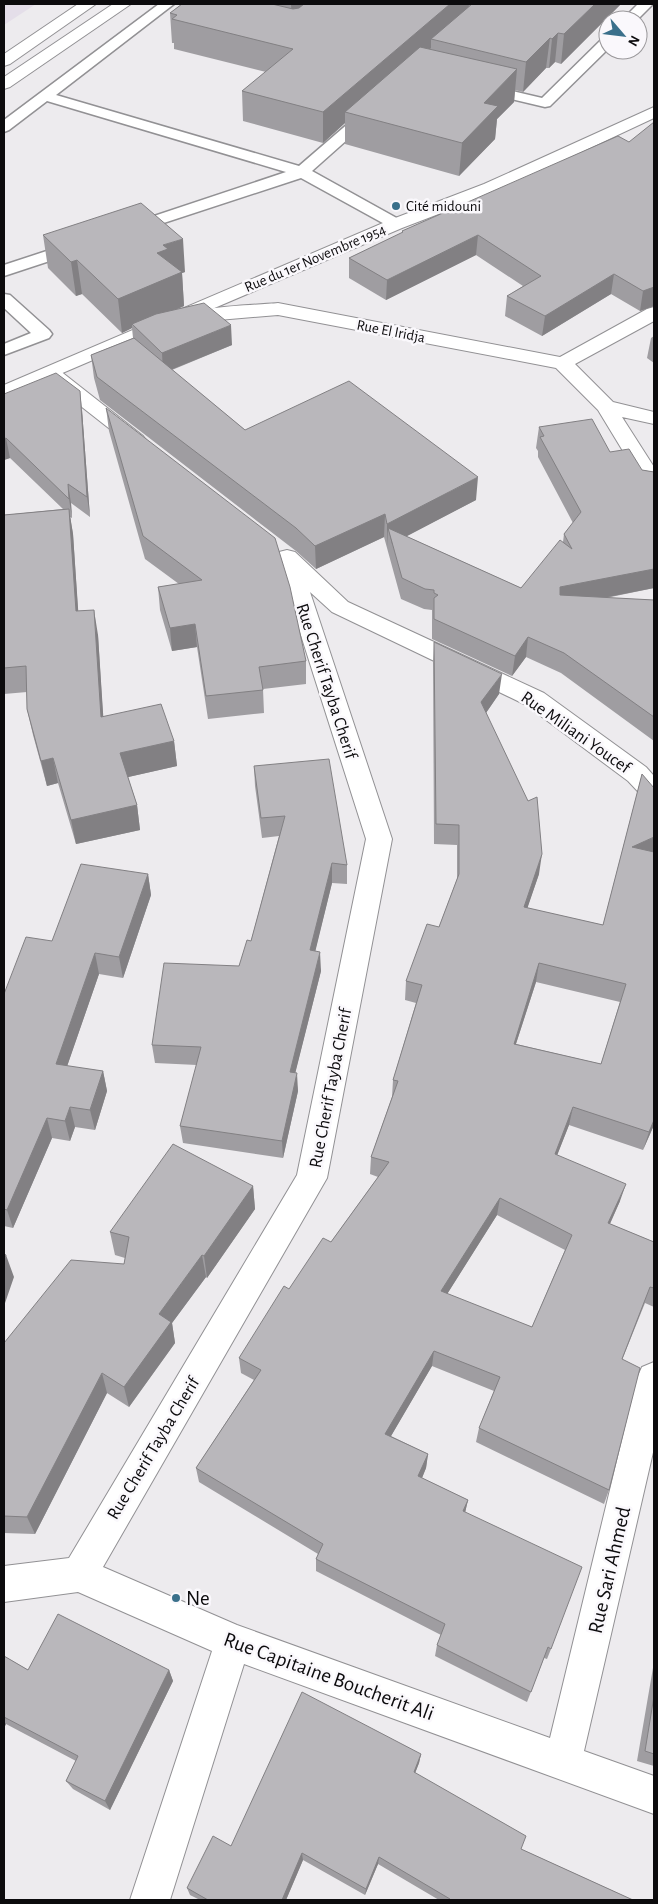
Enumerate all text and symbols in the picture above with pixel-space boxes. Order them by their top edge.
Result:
north arrow [598,10,648,60]
text: N [625,33,642,48]
place label: Cité midouni [406,199,481,214]
marker: Cité midouni [390,200,402,212]
street label: Rue du 1er Novembre 1954 [242,222,388,295]
street label: Rue El Iridja [355,318,426,345]
street label: Rue Cherif Tayba Cherif [292,601,360,763]
street label: Rue Miliani Youcef [517,688,635,778]
street label: Rue Cherif Tayba Cherif [307,1005,356,1170]
street label: Rue Cherif Tayba Cherif [104,1373,204,1523]
street label: Rue Sari Ahmed [585,1504,634,1636]
place label: Ne [186,1588,210,1609]
marker: Ne [170,1592,182,1604]
street label: Rue Capitaine Boucherit Ali [221,1629,437,1724]

